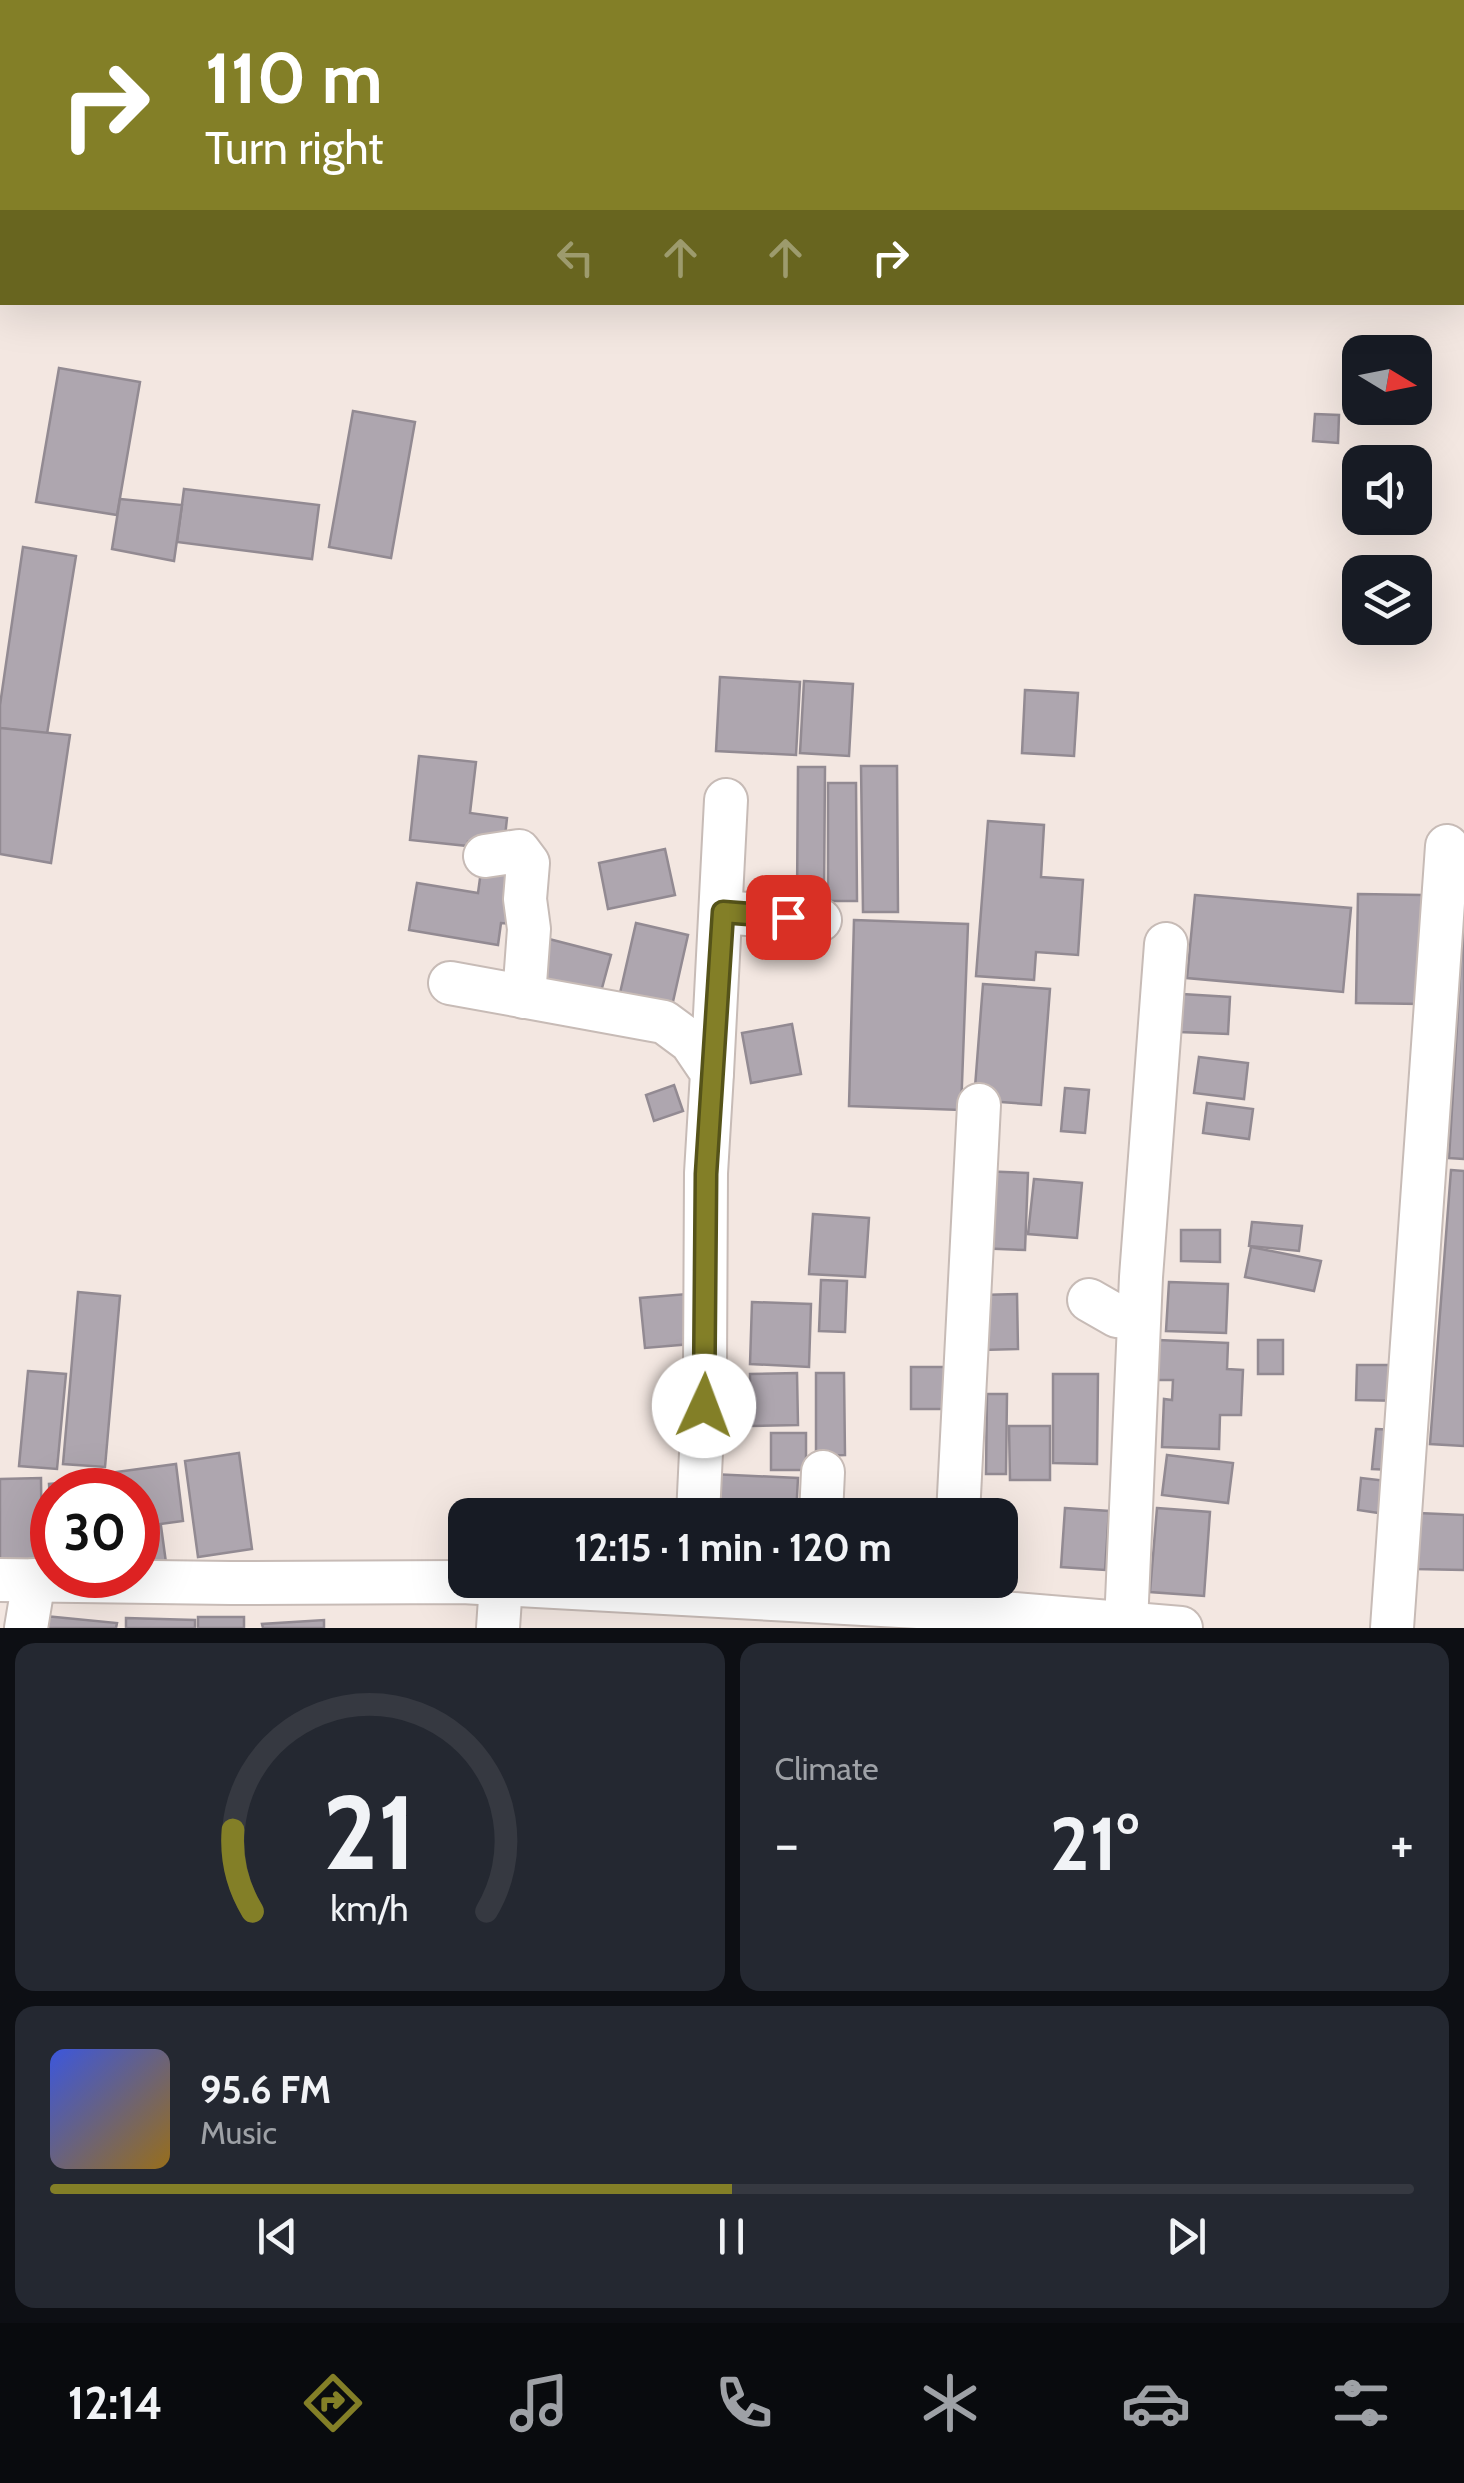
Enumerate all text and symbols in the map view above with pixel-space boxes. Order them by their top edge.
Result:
text: 110 m [205,35,383,121]
icon: right [40,40,170,170]
text: Turn right [205,121,384,175]
icon: left [548,230,603,285]
icon: ahead [653,230,708,285]
icon: ahead [758,230,813,285]
icon: right [863,230,918,285]
north arrow [1342,335,1432,425]
map controls [1342,335,1432,645]
button: sound [1342,445,1432,535]
button: layers [1342,555,1432,645]
pin [746,875,831,960]
icon: arrive [761,890,816,945]
position arrow [652,1354,756,1458]
speed limit sign: 30 [30,1468,160,1598]
text: 12:15 · 1 min · 120 m [574,1524,892,1571]
text: Climate [775,1749,879,1788]
text: 21 [323,1769,416,1895]
text: 21° [1050,1798,1139,1889]
text: − [775,1810,799,1877]
text: + [1390,1810,1414,1877]
text: km/h [331,1887,409,1930]
text: 95.6 FM [200,2066,331,2113]
text: Music [200,2113,277,2152]
icon: previous [250,2209,305,2264]
icon: pause [704,2209,759,2264]
icon: next [1159,2209,1214,2264]
icon: directions [298,2368,368,2438]
icon: music [504,2368,574,2438]
icon: phone [709,2368,779,2438]
icon: climate [915,2368,985,2438]
icon: car [1121,2368,1191,2438]
icon: filters [1326,2368,1396,2438]
text: 12:14 [68,2376,163,2430]

